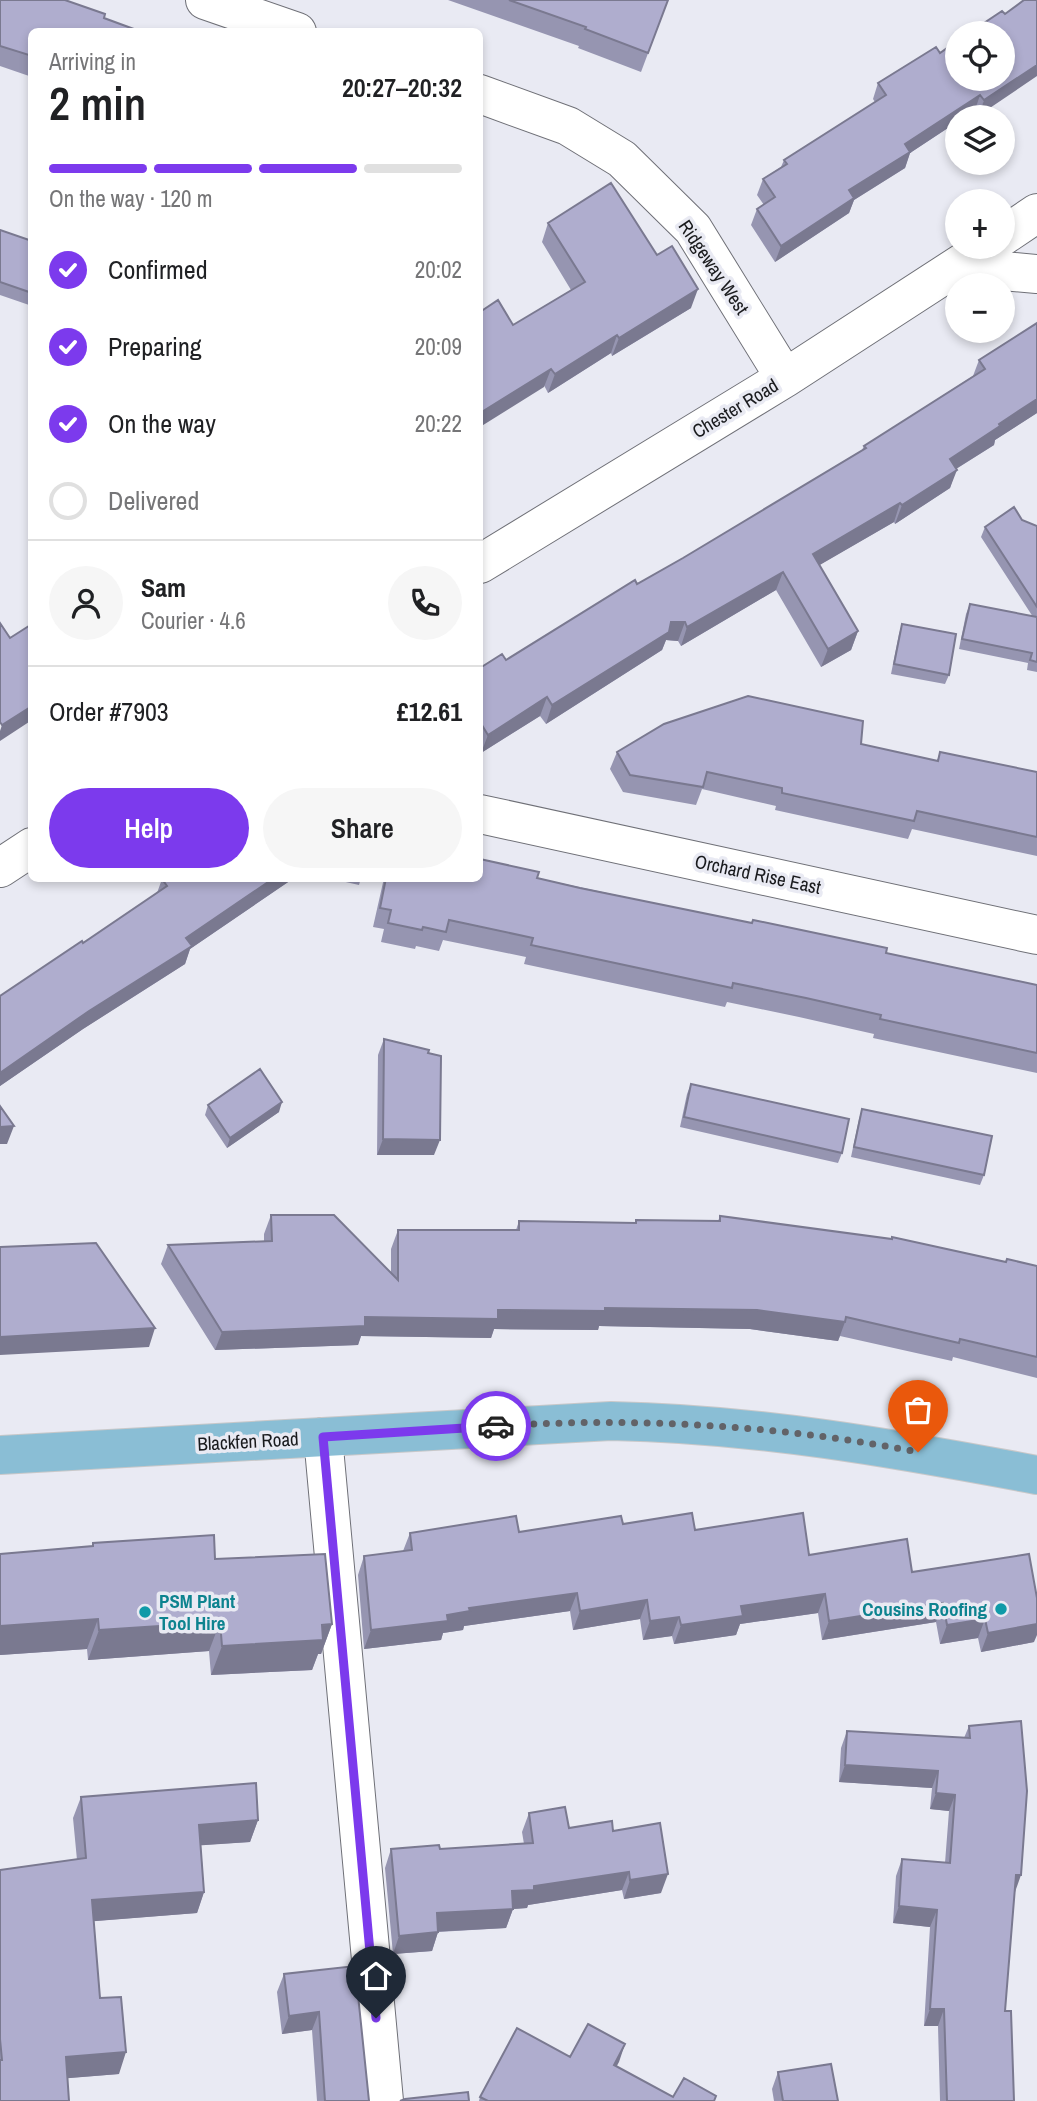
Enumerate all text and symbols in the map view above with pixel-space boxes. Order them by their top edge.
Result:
map controls [945,21,1015,343]
button: locate [945,21,1015,91]
text: Arriving in [49,46,136,77]
text: 20:27–20:32 [342,70,462,105]
text: 2 min [49,72,146,134]
button: layers [945,105,1015,175]
text: On the way · 120 m [49,183,213,214]
button: + [945,189,1015,259]
street label: Ridgeway West [673,215,756,320]
icon: check [49,251,87,289]
text: Confirmed [108,252,208,287]
text: 20:02 [415,254,462,285]
button: − [945,273,1015,343]
icon: check [49,328,87,366]
text: Preparing [108,329,202,364]
text: 20:09 [415,331,462,362]
street label: Chester Road [687,372,783,444]
icon: check [49,405,87,443]
text: On the way [108,406,216,441]
text: 20:22 [415,408,462,439]
text: Delivered [108,483,199,518]
button: person [49,566,123,640]
button: phone [388,566,462,640]
text: Sam [141,570,186,605]
text: Courier · 4.6 [141,605,246,636]
text: Order #7903 [49,694,169,729]
text: £12.61 [397,694,462,729]
button: Help [49,788,249,868]
button: Share [263,788,462,868]
street label: Orchard Rise East [693,848,824,900]
pin [888,1380,948,1452]
courier [461,1391,531,1461]
icon: bag [899,1391,937,1429]
icon: car [477,1407,515,1445]
street label: Blackfen Road [197,1425,299,1457]
place label: PSM Plant Tool Hire [159,1588,235,1636]
place label: Cousins Roofing [862,1596,987,1622]
marker: Cousins Roofing [993,1601,1009,1617]
marker: PSM Plant Tool Hire [137,1604,153,1620]
pin [346,1946,406,2018]
icon: home [357,1957,395,1995]

